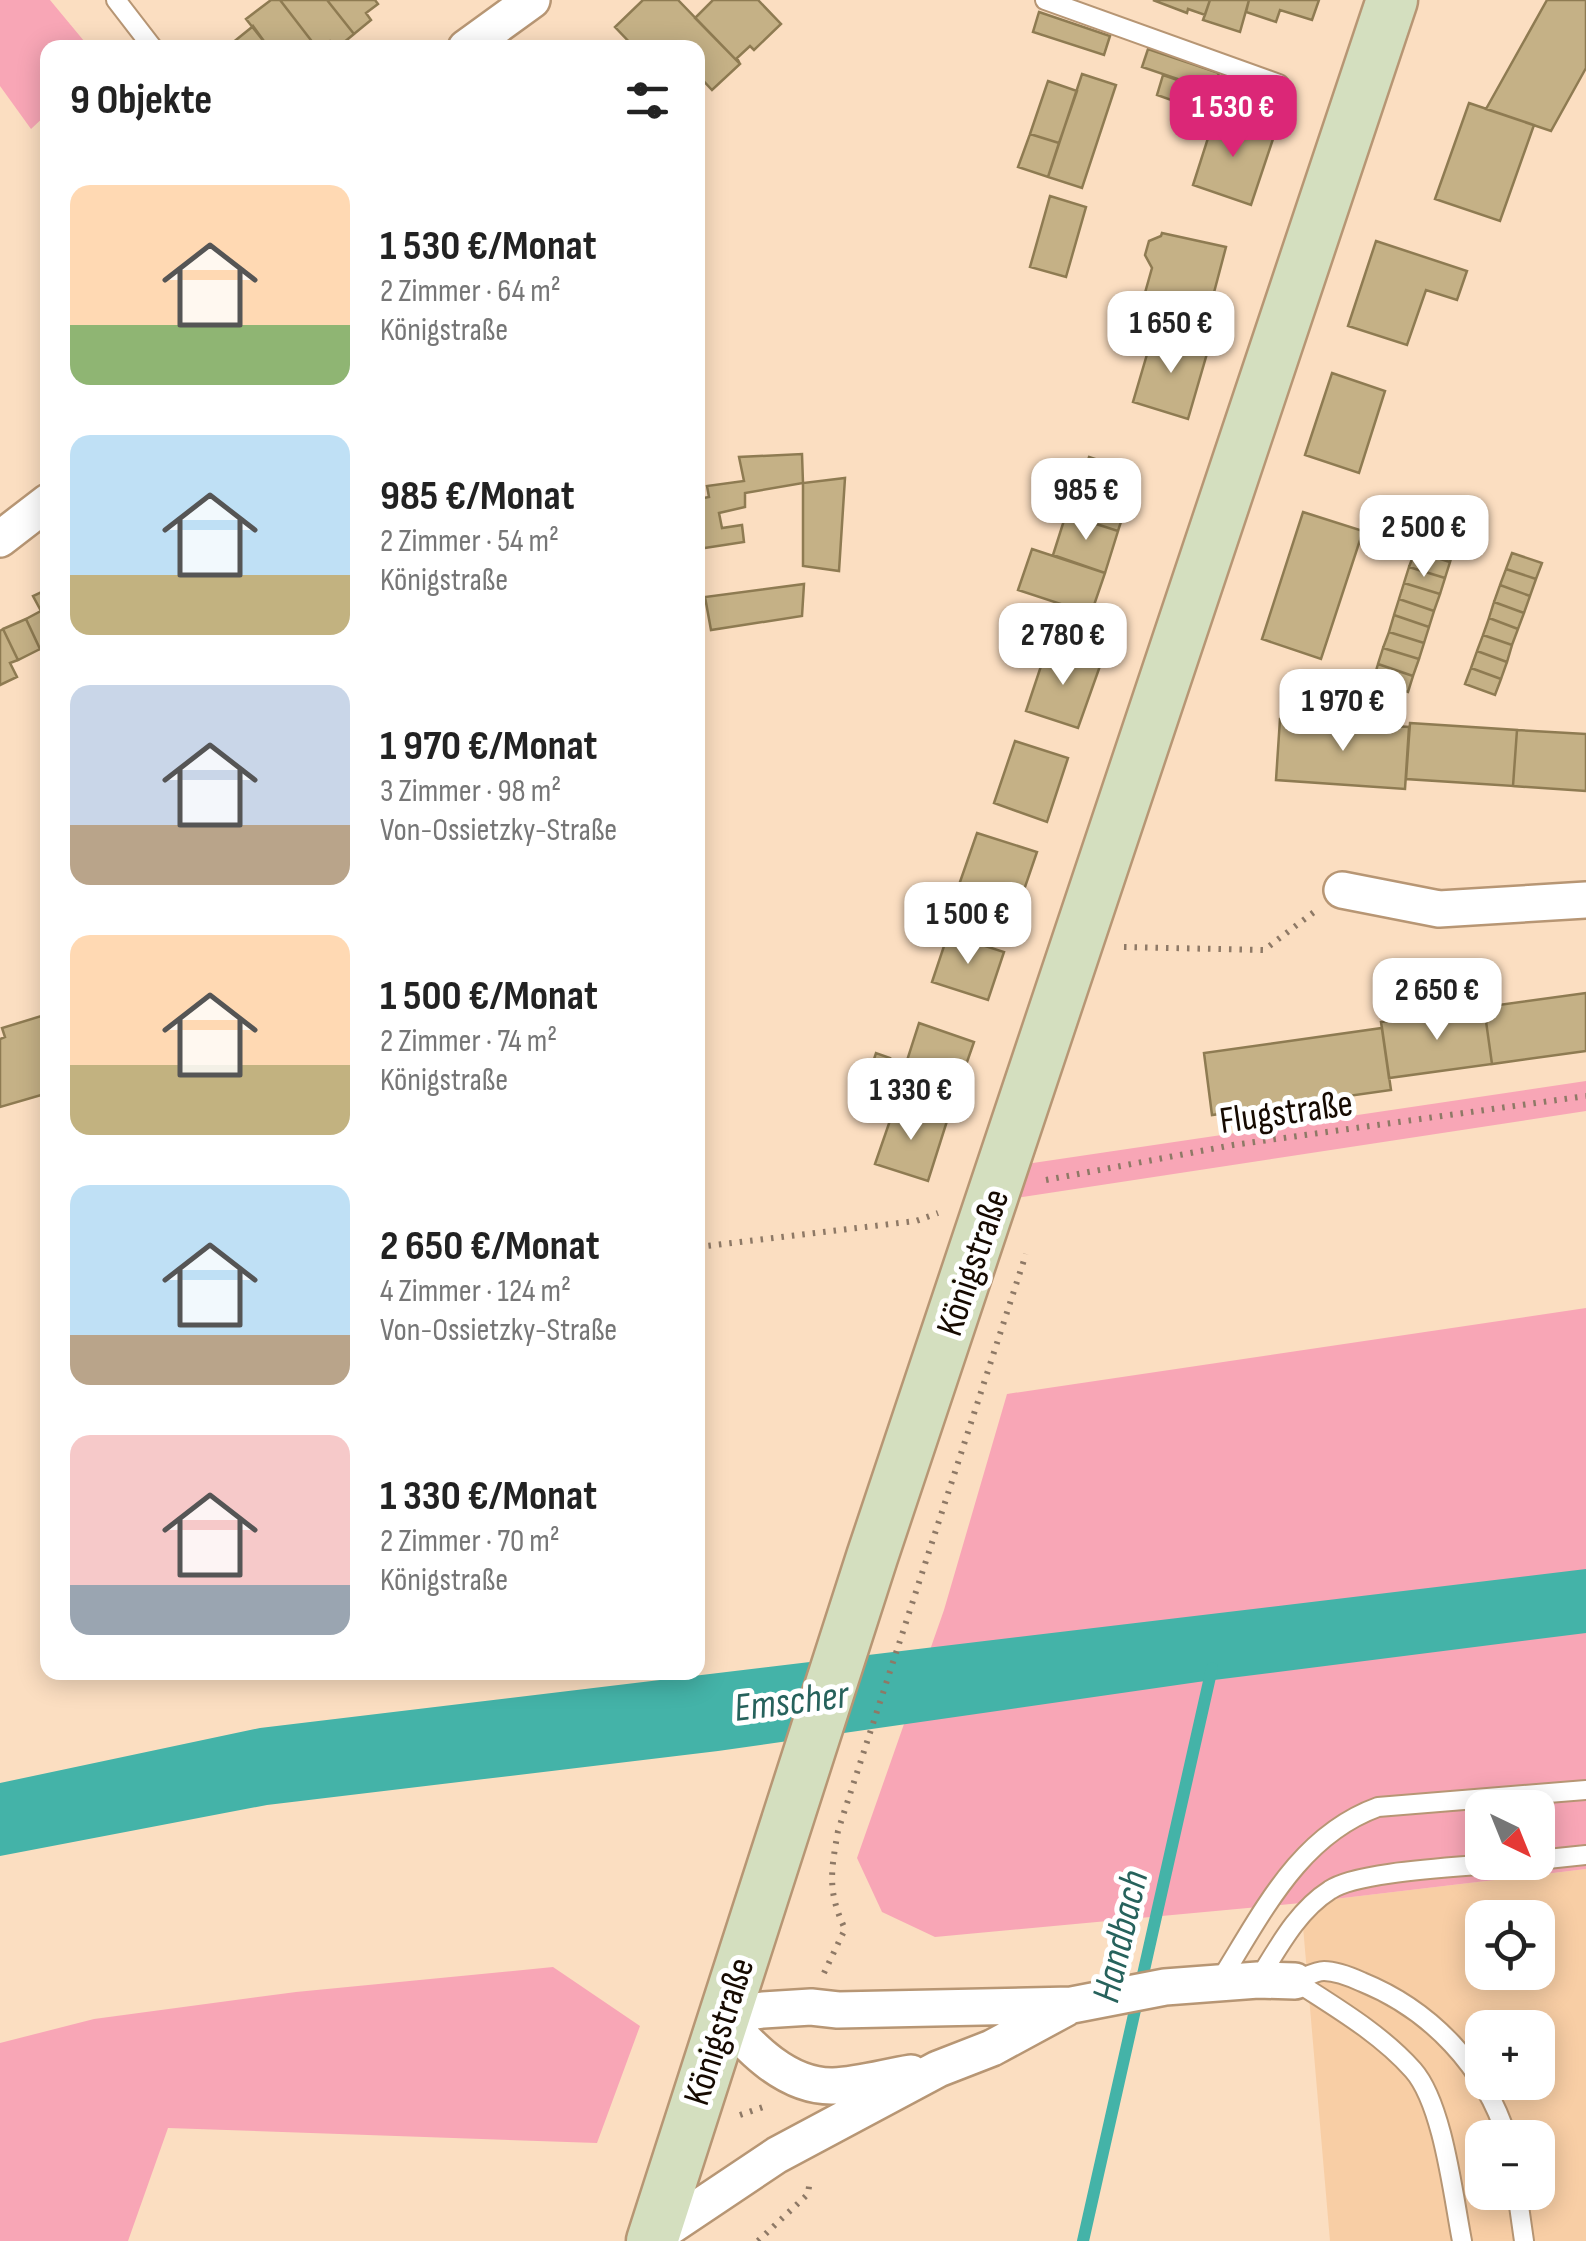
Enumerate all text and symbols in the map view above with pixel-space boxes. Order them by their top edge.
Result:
icon: filters [620,73,675,128]
text: 9 Objekte [70,75,212,126]
pin: 1 530 € [1141,75,1325,160]
text: 1 530 € [1192,88,1274,127]
text: 1 530 €/Monat [380,221,597,272]
icon: home [150,225,270,345]
text: 2 Zimmer · 64 m² [380,272,561,311]
pin: 1 650 € [1079,291,1263,376]
text: 1 650 € [1129,304,1213,343]
text: Königstraße [380,311,508,350]
pin: 985 € [1016,458,1156,543]
text: 985 €/Monat [380,471,575,522]
text: 985 € [1053,471,1119,510]
icon: home [150,475,270,595]
pin: 2 500 € [1332,495,1516,580]
text: 2 500 € [1382,508,1466,547]
text: 2 Zimmer · 54 m² [380,522,559,561]
text: Königstraße [380,561,508,600]
pin: 2 780 € [971,603,1155,688]
text: 2 780 € [1021,616,1105,655]
pin: 1 970 € [1251,669,1435,754]
text: 1 970 € [1301,682,1385,721]
text: 1 970 €/Monat [380,721,597,772]
icon: home [150,725,270,845]
text: 3 Zimmer · 98 m² [380,772,561,811]
text: Von-Ossietzky-Straße [380,811,617,850]
pin: 1 500 € [876,882,1060,967]
text: 1 500 € [926,895,1010,934]
pin: 2 650 € [1345,958,1529,1043]
text: 1 500 €/Monat [380,971,598,1022]
text: 2 650 € [1395,971,1479,1010]
icon: home [150,975,270,1095]
text: 2 Zimmer · 74 m² [380,1022,557,1061]
pin: 1 330 € [819,1058,1003,1143]
text: Königstraße [380,1061,508,1100]
text: 1 330 € [870,1071,952,1110]
street label: Flugstraße [1217,1081,1356,1144]
street label: Königstraße [927,1183,1019,1342]
text: 2 650 €/Monat [380,1221,600,1272]
icon: home [150,1225,270,1345]
text: 4 Zimmer · 124 m² [380,1272,571,1311]
text: Von-Ossietzky-Straße [380,1311,617,1350]
text: 1 330 €/Monat [380,1471,597,1522]
icon: home [150,1475,270,1595]
text: 2 Zimmer · 70 m² [380,1522,560,1561]
text: Königstraße [380,1561,508,1600]
water label: Emscher [731,1671,853,1733]
north arrow [1465,1790,1555,1880]
map controls [1465,1790,1555,2210]
water label: Handbach [1082,1866,1159,2007]
button: locate [1465,1900,1555,1990]
street label: Königstraße [675,1952,764,2111]
button: + [1465,2010,1555,2100]
button: − [1465,2120,1555,2210]

